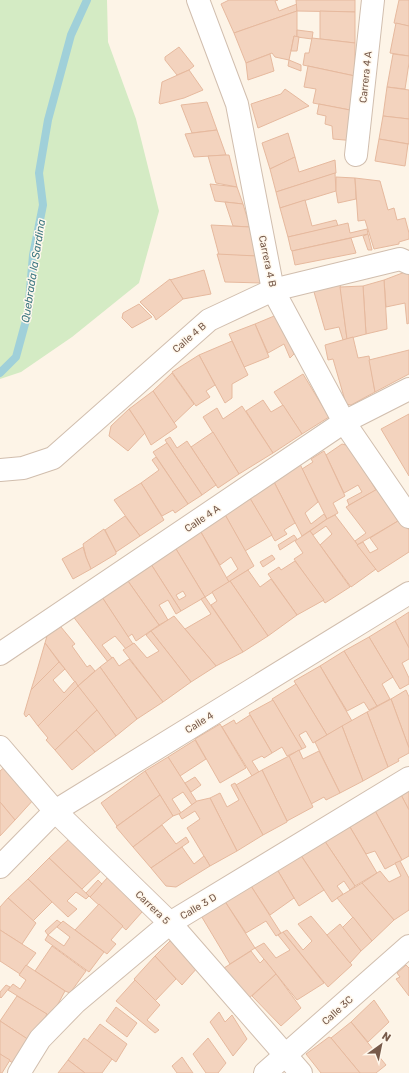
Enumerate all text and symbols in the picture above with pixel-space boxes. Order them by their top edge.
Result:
street label: Carrera 4 A [357,50,375,104]
water label: Quebrada la Sardina [19,218,48,324]
street label: Carrera 4 B [256,234,278,288]
street label: Calle 4 B [170,320,209,356]
street label: Calle 4 A [183,502,223,535]
street label: Calle 4 [183,709,216,736]
street label: Carrera 5 [133,888,172,927]
street label: Calle 3 D [178,891,219,922]
street label: Calle 3C [320,993,356,1028]
north arrow [361,1025,401,1065]
text: N [379,1029,393,1045]

